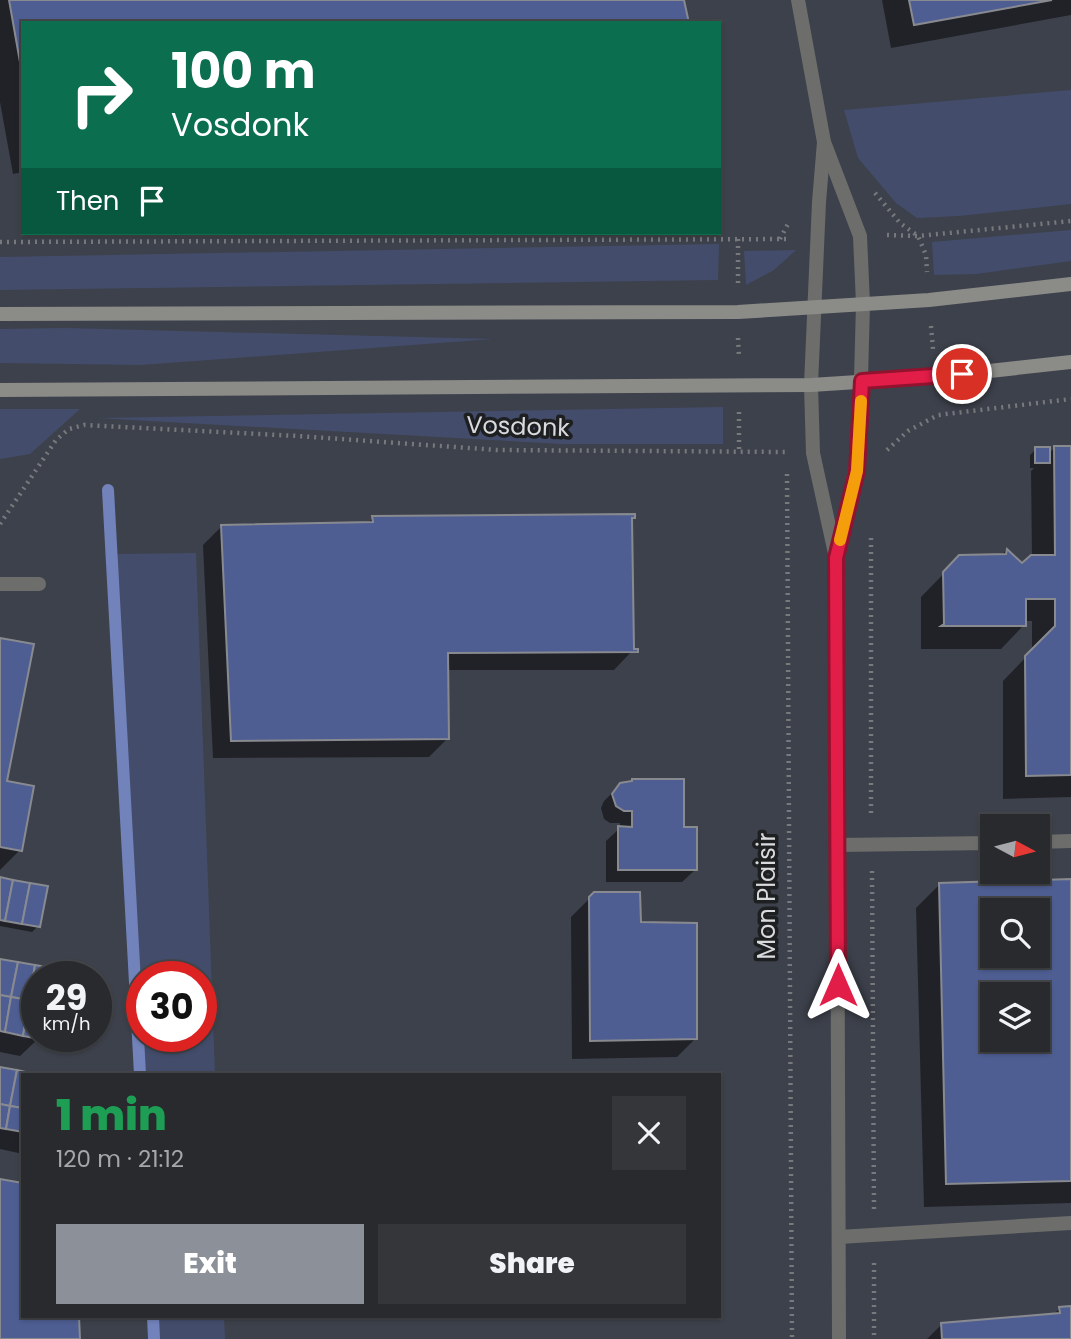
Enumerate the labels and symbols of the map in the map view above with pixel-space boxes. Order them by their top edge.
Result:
pin [932,344,992,404]
street label: Vosdonk [466,408,571,444]
north arrow [980,814,1050,884]
street label: Mon Plaisir [750,832,783,960]
position arrow [801,948,875,1022]
speed limit sign: 30 [126,961,217,1052]

